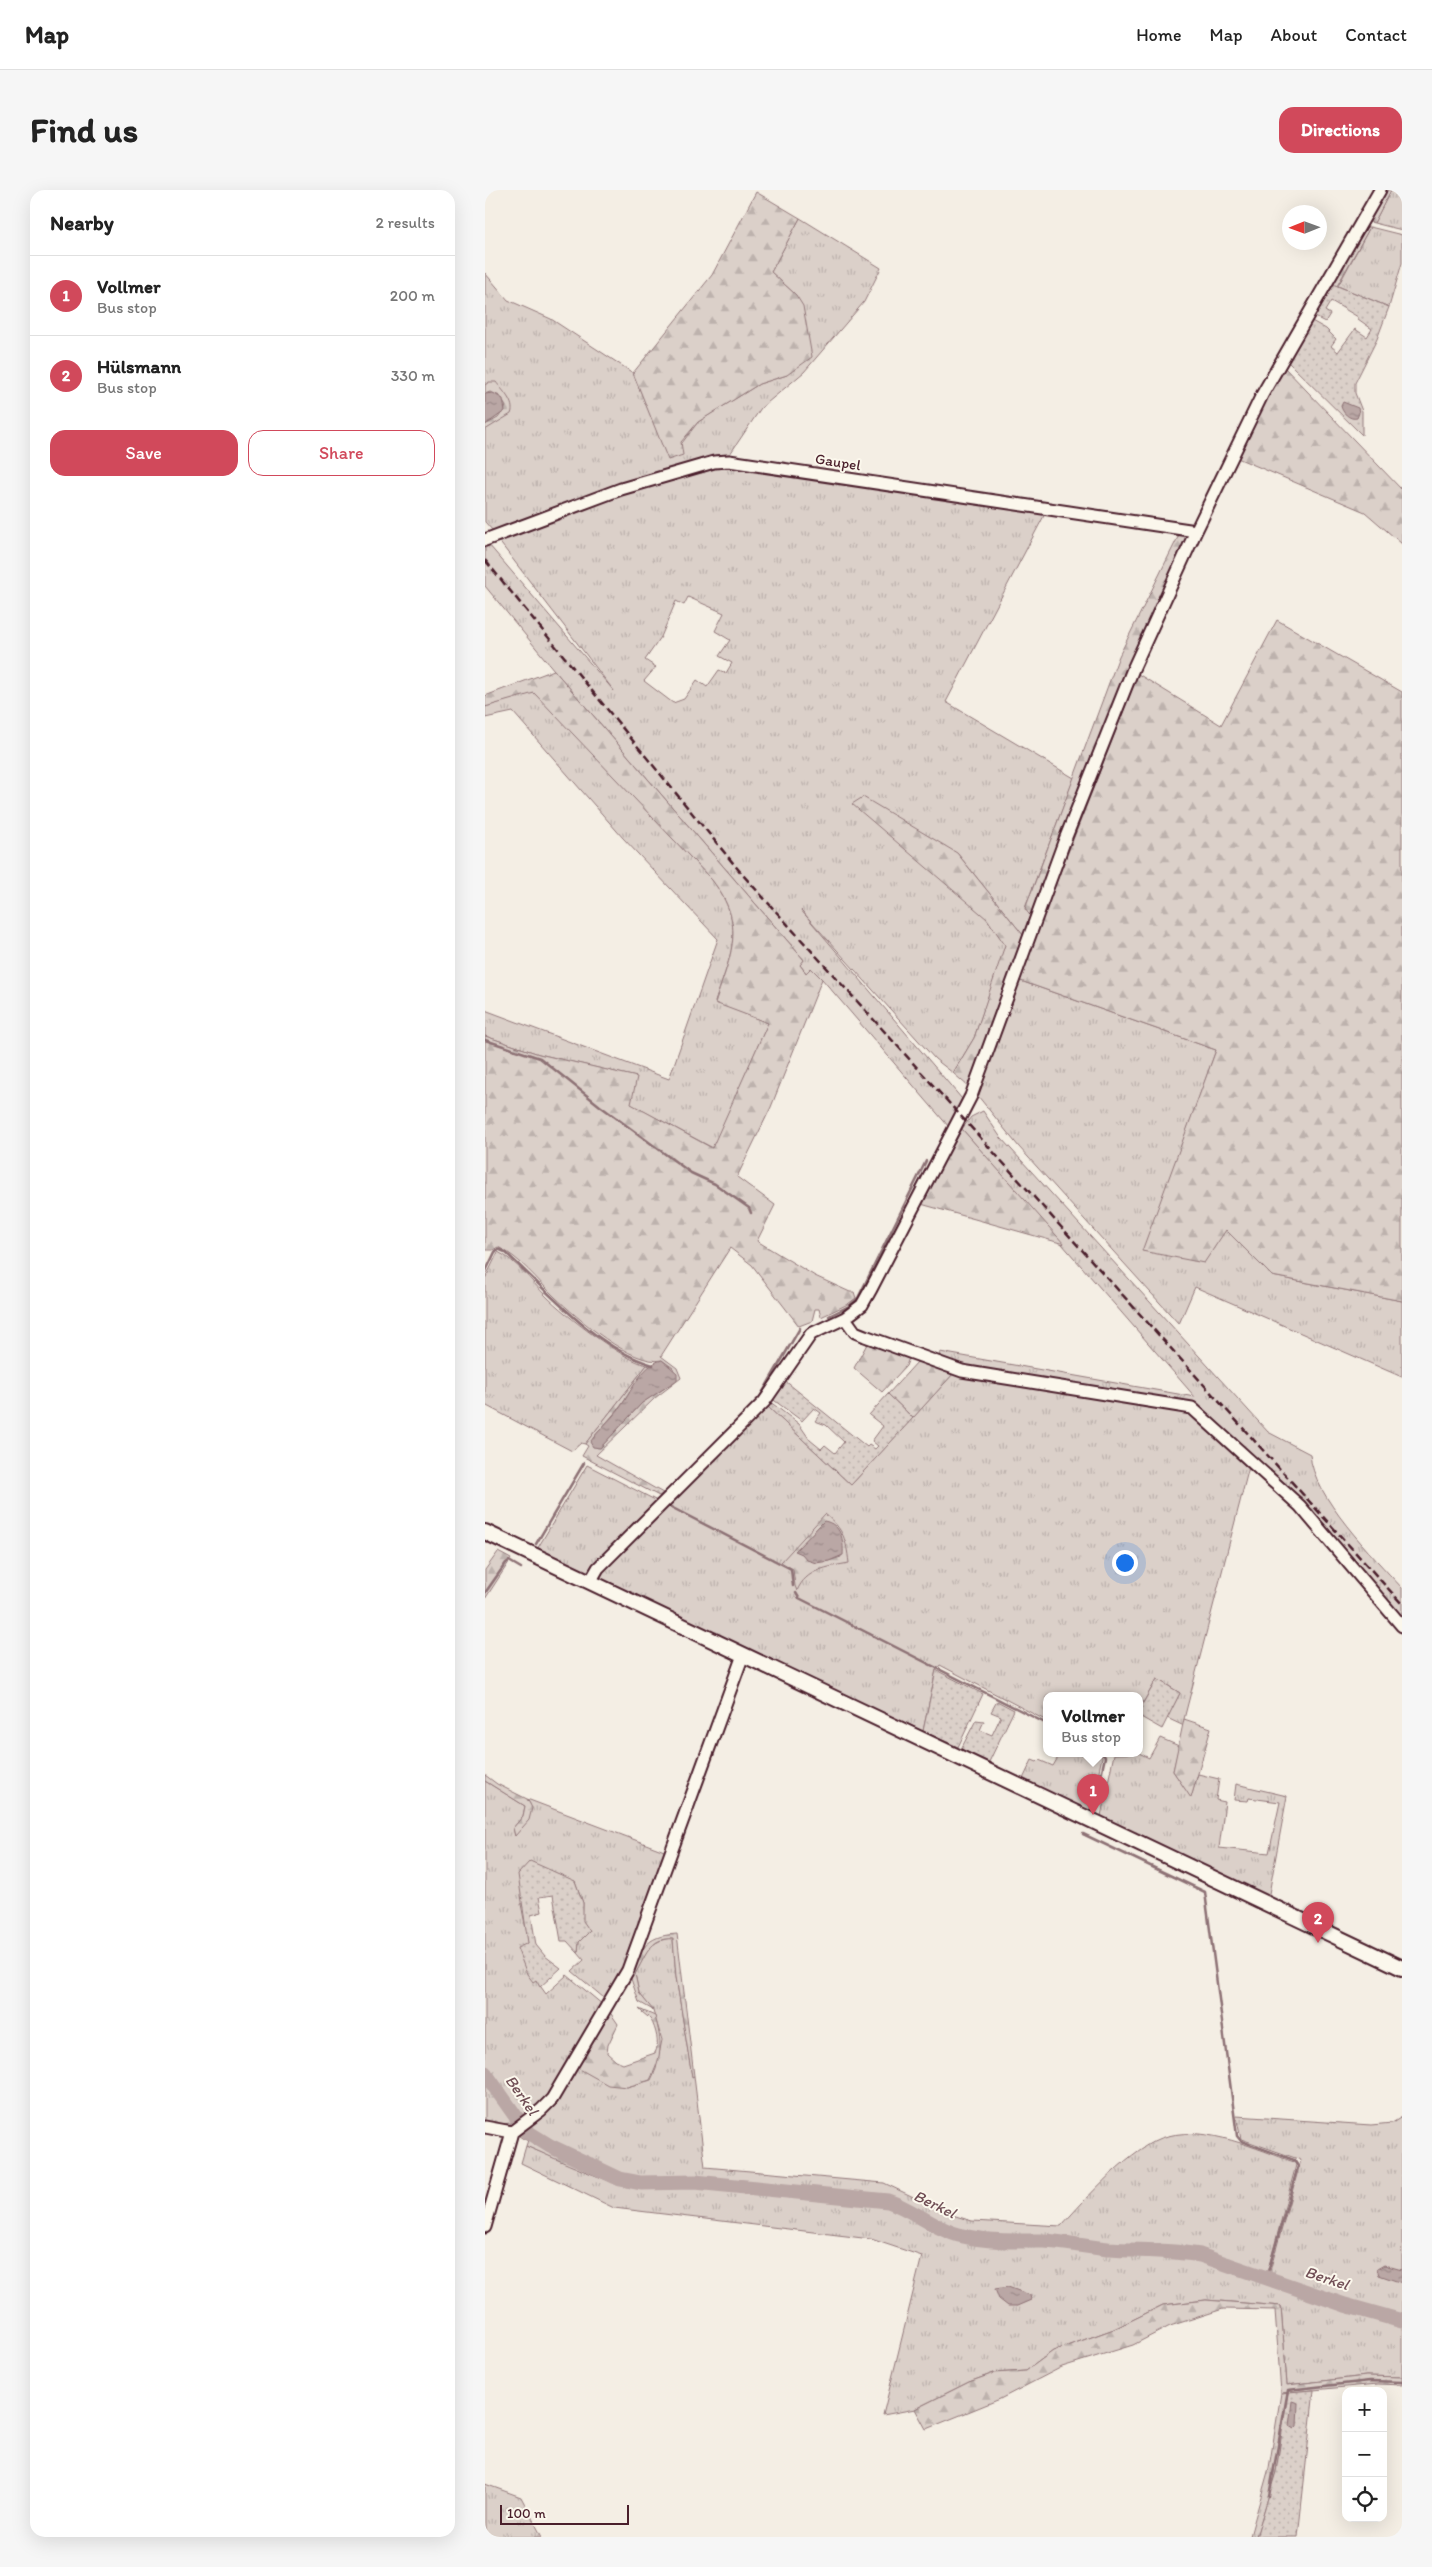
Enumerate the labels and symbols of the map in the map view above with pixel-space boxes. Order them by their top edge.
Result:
north arrow [1282,205,1327,250]
street label: Gaupel [814,450,863,475]
your location [1112,1550,1138,1576]
pin: 1 [1077,1774,1109,1815]
pin: 2 [1302,1902,1334,1943]
water label: Berkel [501,2071,543,2120]
water label: Berkel [911,2186,961,2223]
water label: Berkel [1303,2262,1353,2294]
scale bar [500,2502,629,2525]

